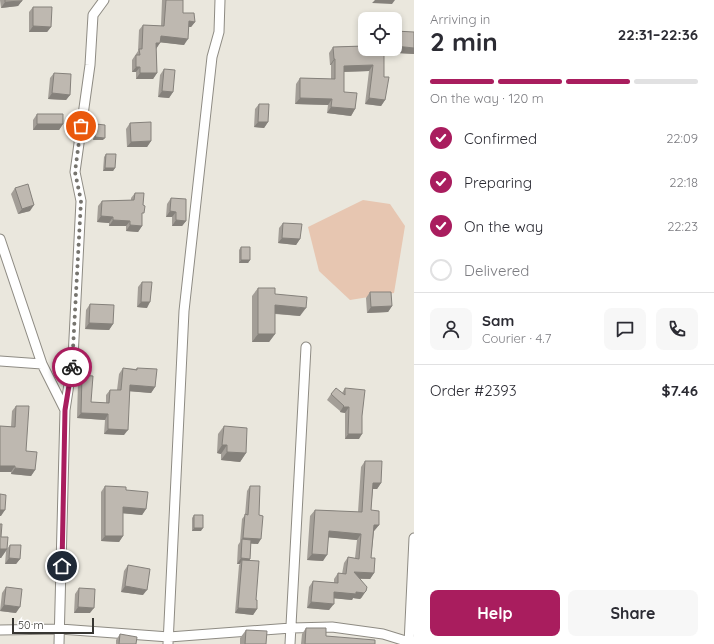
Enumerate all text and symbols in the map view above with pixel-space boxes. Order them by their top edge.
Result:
text: Arriving in [430,11,490,27]
map controls [358,12,402,56]
button: locate [358,12,402,56]
text: 2 min [430,25,498,58]
text: 22:31–22:36 [618,25,698,44]
text: On the way · 120 m [430,90,544,106]
pin [64,109,98,143]
icon: bag [70,115,92,137]
icon: check [430,127,452,149]
text: Confirmed [464,129,537,148]
text: 22:09 [666,130,698,146]
icon: check [430,171,452,193]
text: Preparing [464,173,532,192]
text: 22:18 [669,174,698,190]
icon: check [430,215,452,237]
text: On the way [464,217,543,236]
text: 22:23 [667,218,698,234]
text: Delivered [464,261,529,280]
button: person [430,308,472,350]
button: chat [604,308,646,350]
button: phone [656,308,698,350]
text: Sam [482,311,514,330]
text: Courier · 4.7 [482,330,551,346]
courier [52,347,92,387]
icon: bike [61,356,83,378]
text: Order #2393 [430,381,517,400]
text: $7.46 [661,381,698,400]
pin [45,549,79,583]
icon: home [51,555,73,577]
button: Help [430,590,560,636]
button: Share [568,590,698,636]
scale bar [12,616,94,635]
text: 50 m [18,618,44,632]

